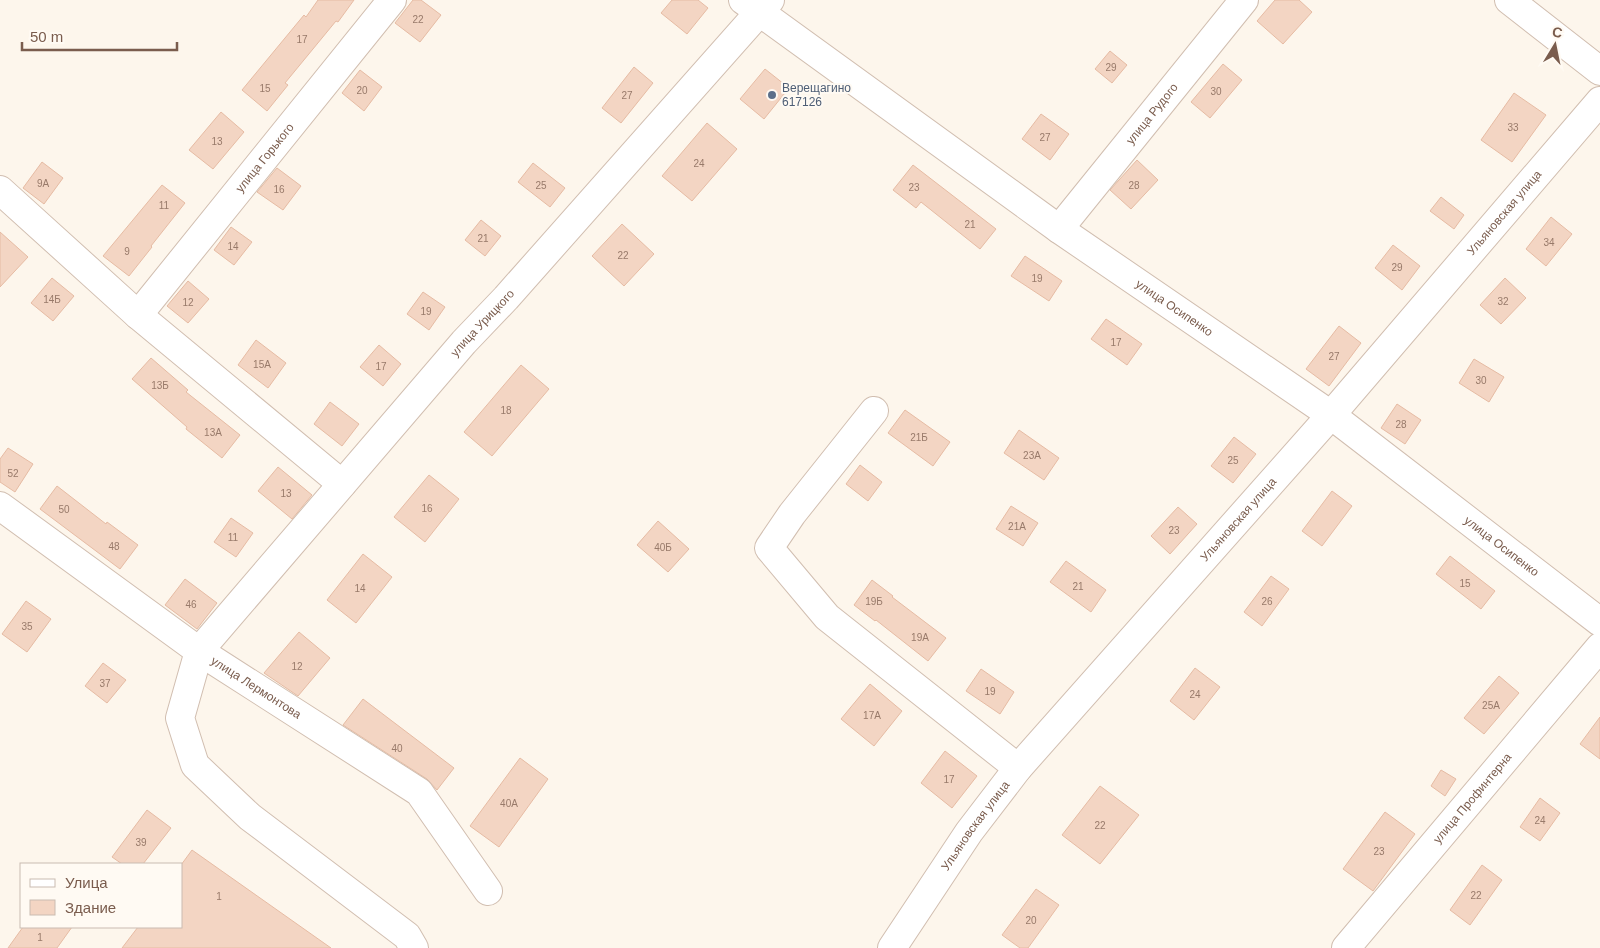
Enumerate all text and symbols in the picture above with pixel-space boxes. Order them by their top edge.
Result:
house number: 22 [412,14,424,25]
scale bar [22,20,178,52]
north arrow [1530,20,1580,70]
text: С [1551,23,1564,41]
text: 50 m [30,28,63,45]
house number: 17 [296,34,308,45]
house number: 29 [1105,62,1117,73]
street label: улица Рудого [1123,80,1181,147]
place label: Верещагино 617126 [782,81,851,109]
house number: 15 [259,83,271,94]
house number: 20 [356,85,368,96]
house number: 30 [1210,86,1222,97]
marker: Верещагино 617126 [766,89,778,101]
house number: 27 [621,90,633,101]
street label: улица Горького [233,120,297,195]
house number: 33 [1507,122,1519,133]
house number: 27 [1039,132,1051,143]
house number: 13 [211,136,223,147]
house number: 24 [693,158,705,169]
street label: Ульяновская улица [1464,167,1545,258]
house number: 9А [37,178,49,189]
house number: 25 [535,180,547,191]
house number: 28 [1128,180,1140,191]
house number: 23 [908,182,920,193]
house number: 16 [273,184,285,195]
house number: 11 [159,200,170,211]
house number: 21 [964,219,976,230]
house number: 21 [477,233,489,244]
house number: 34 [1543,237,1555,248]
house number: 14 [227,241,239,252]
house number: 9 [124,246,130,257]
house number: 22 [617,250,629,261]
house number: 29 [1391,262,1403,273]
house number: 19 [1031,273,1043,284]
street label: улица Осипенко [1133,277,1216,339]
street label: улица Урицкого [448,286,517,359]
house number: 14Б [43,294,61,305]
house number: 32 [1497,296,1509,307]
house number: 12 [182,297,194,308]
house number: 19 [420,306,432,317]
house number: 17 [1110,337,1122,348]
house number: 27 [1328,351,1340,362]
house number: 15А [253,359,271,370]
house number: 17 [375,361,387,372]
house number: 30 [1475,375,1487,386]
house number: 13Б [151,380,169,391]
house number: 18 [500,405,512,416]
house number: 28 [1395,419,1407,430]
house number: 13А [204,427,222,438]
house number: 21Б [910,432,928,443]
house number: 23А [1023,450,1041,461]
house number: 25 [1227,455,1239,466]
house number: 52 [7,468,19,479]
street label: Ульяновская улица [1198,474,1279,564]
house number: 13 [280,488,292,499]
house number: 16 [421,503,433,514]
house number: 50 [58,504,70,515]
street label: улица Осипенко [1462,513,1542,580]
house number: 21А [1008,521,1026,532]
house number: 23 [1168,525,1180,536]
house number: 11 [228,532,239,543]
house number: 48 [108,541,120,552]
house number: 40Б [654,542,672,553]
house number: 15 [1459,578,1471,589]
house number: 21 [1072,581,1084,592]
house number: 14 [354,583,366,594]
house number: 19Б [865,596,883,607]
house number: 26 [1261,596,1273,607]
house number: 46 [185,599,197,610]
house number: 35 [21,621,33,632]
house number: 19А [911,632,929,643]
street label: улица Лермонтова [208,654,304,722]
house number: 12 [291,661,303,672]
house number: 37 [99,678,111,689]
house number: 19 [984,686,996,697]
house number: 24 [1189,689,1201,700]
house number: 25А [1482,700,1500,711]
house number: 17А [863,710,881,721]
house number: 40 [391,743,403,754]
street label: улица Профинтерна [1430,750,1515,846]
house number: 17 [943,774,955,785]
street label: Ульяновская улица [938,778,1013,873]
house number: 40А [500,798,518,809]
house number: 24 [1534,815,1546,826]
house number: 22 [1094,820,1106,831]
house number: 39 [135,837,147,848]
house number: 23 [1373,846,1385,857]
legend [20,863,182,928]
text: Улица [65,874,108,891]
house number: 22 [1470,890,1482,901]
house number: 1 [216,891,222,902]
text: Здание [65,899,116,916]
house number: 20 [1025,915,1037,926]
house number: 1 [37,932,43,943]

